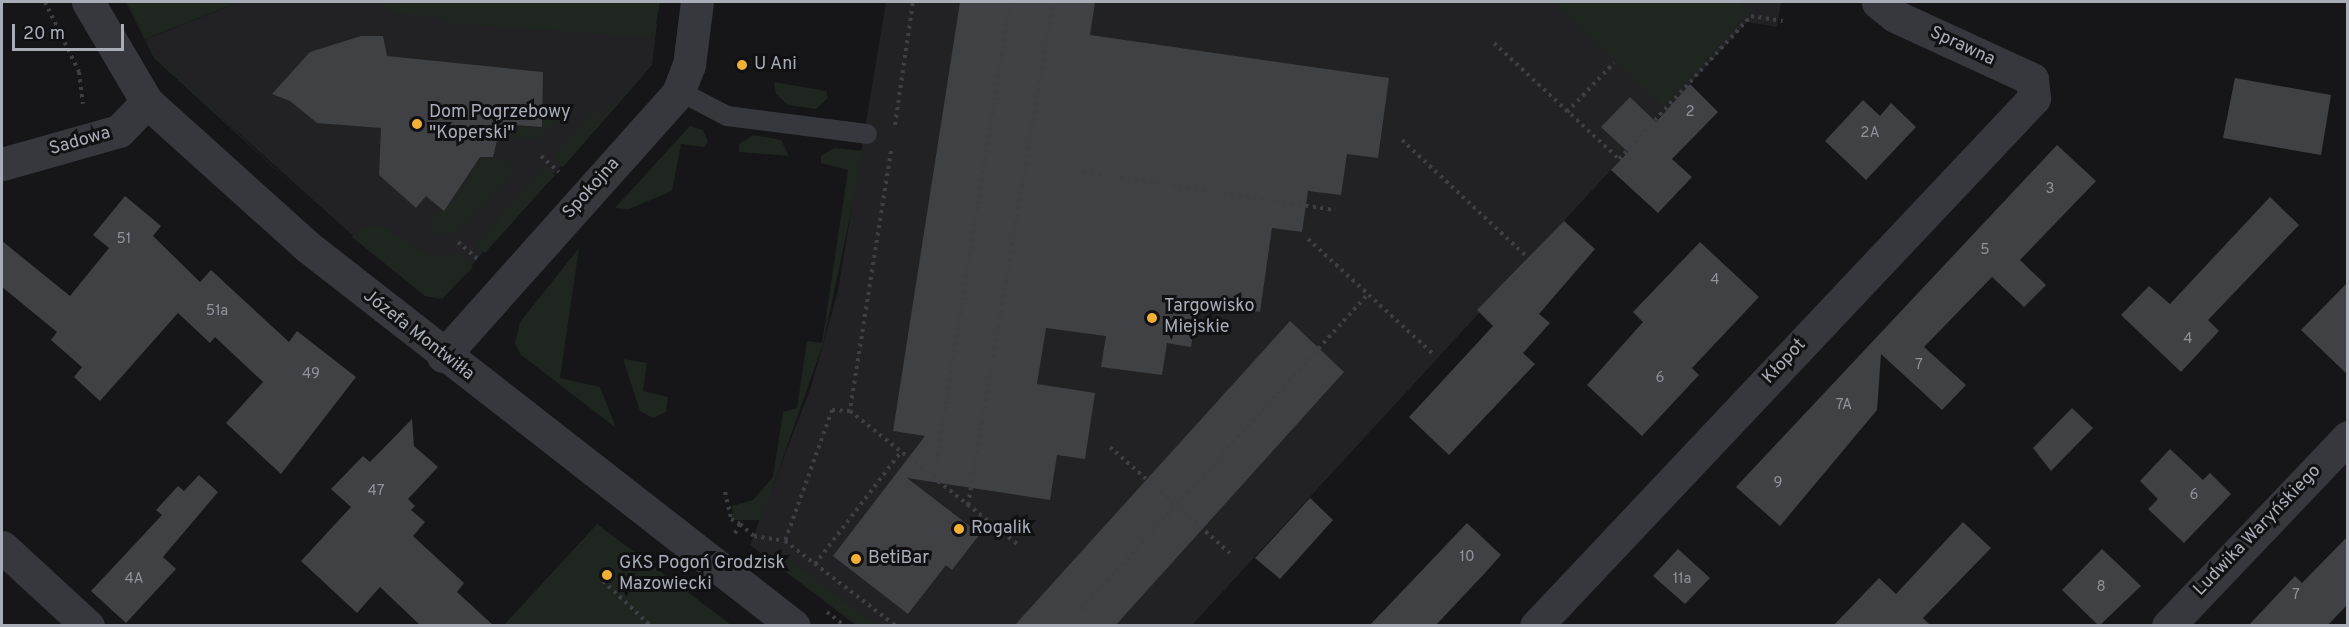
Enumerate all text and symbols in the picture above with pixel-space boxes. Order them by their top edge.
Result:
scale bar [15,12,128,50]
text: 20 m [23,23,65,46]
street label: Sprawna [1926,23,1998,71]
place label: U Ani [754,54,798,76]
marker: U Ani [735,58,749,72]
place label: Dom Pogrzebowy "Koperski" [429,103,571,146]
house number: 2 [1685,104,1695,122]
marker: Dom Pogrzebowy "Koperski" [410,117,424,131]
street label: Sadowa [47,123,113,161]
house number: 2A [1860,125,1880,143]
street label: Spokojna [559,154,625,224]
house number: 3 [2045,181,2055,199]
house number: 51 [117,231,131,249]
house number: 5 [1980,242,1990,260]
house number: 4 [1710,272,1720,290]
street label: Józefa Montwiłła [358,286,478,386]
place label: Targowisko Miejskie [1164,297,1254,340]
house number: 51a [206,303,228,321]
marker: Targowisko Miejskie [1145,311,1159,325]
house number: 4 [2183,331,2193,349]
street label: Kłopot [1759,335,1811,389]
house number: 7 [1915,357,1923,375]
house number: 49 [302,366,320,384]
house number: 6 [1656,370,1664,388]
house number: 7A [1836,397,1852,415]
street label: Ludwika Waryńskiego [2190,461,2326,601]
house number: 9 [1774,475,1782,493]
house number: 47 [368,483,384,501]
house number: 6 [2190,487,2198,505]
place label: Rogalik [971,518,1031,540]
marker: Rogalik [952,522,966,536]
place label: BetiBar [868,548,929,570]
house number: 10 [1459,549,1475,567]
marker: BetiBar [849,552,863,566]
place label: GKS Pogoń Grodzisk Mazowiecki [619,554,785,596]
marker: GKS Pogoń Grodzisk Mazowiecki [600,568,614,582]
house number: 4A [124,571,144,589]
house number: 11a [1673,571,1691,589]
house number: 8 [2096,579,2106,597]
house number: 7 [2292,587,2300,605]

